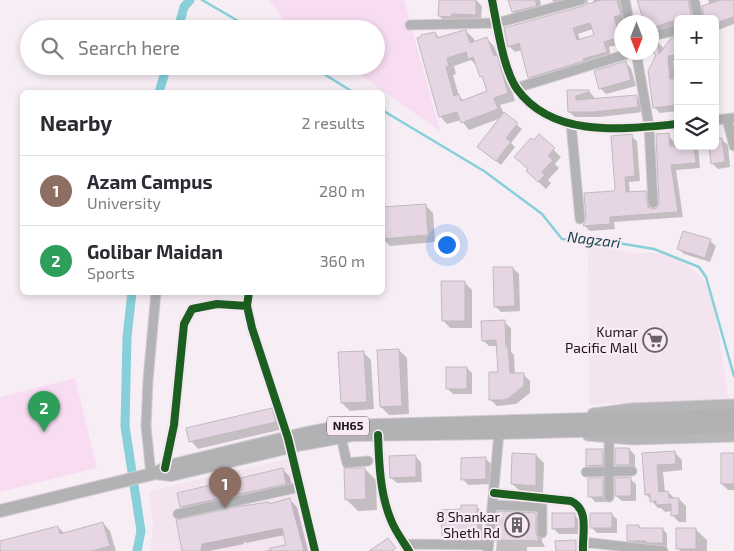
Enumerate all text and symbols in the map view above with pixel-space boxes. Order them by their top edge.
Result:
north arrow [614,15,659,60]
map controls [674,15,719,150]
button: + [674,15,719,60]
search box [20,20,385,75]
icon: search [38,34,66,62]
text: Search here [78,36,180,59]
button: − [674,60,719,105]
button: layers [674,105,719,150]
text: Nearby [40,110,112,135]
text: 2 results [302,113,365,132]
text: Azam Campus [87,170,213,193]
text: 1 [53,181,59,200]
text: 280 m [319,181,365,200]
text: University [87,193,161,212]
water label: Nagzari [566,227,622,251]
your location [434,232,460,258]
text: Golibar Maidan [87,240,223,263]
text: 2 [51,251,61,270]
text: 360 m [320,251,365,270]
text: Sports [87,263,135,282]
place label: Kumar Pacific Mall [565,323,639,356]
supermarket icon: Kumar Pacific Mall [642,327,668,353]
pin: 2 [28,391,60,432]
road number: NH65 [327,416,369,436]
pin: 1 [209,467,241,508]
place label: 8 Shankar Sheth Rd [436,508,500,541]
building icon: 8 Shankar Sheth Rd [504,512,530,538]

